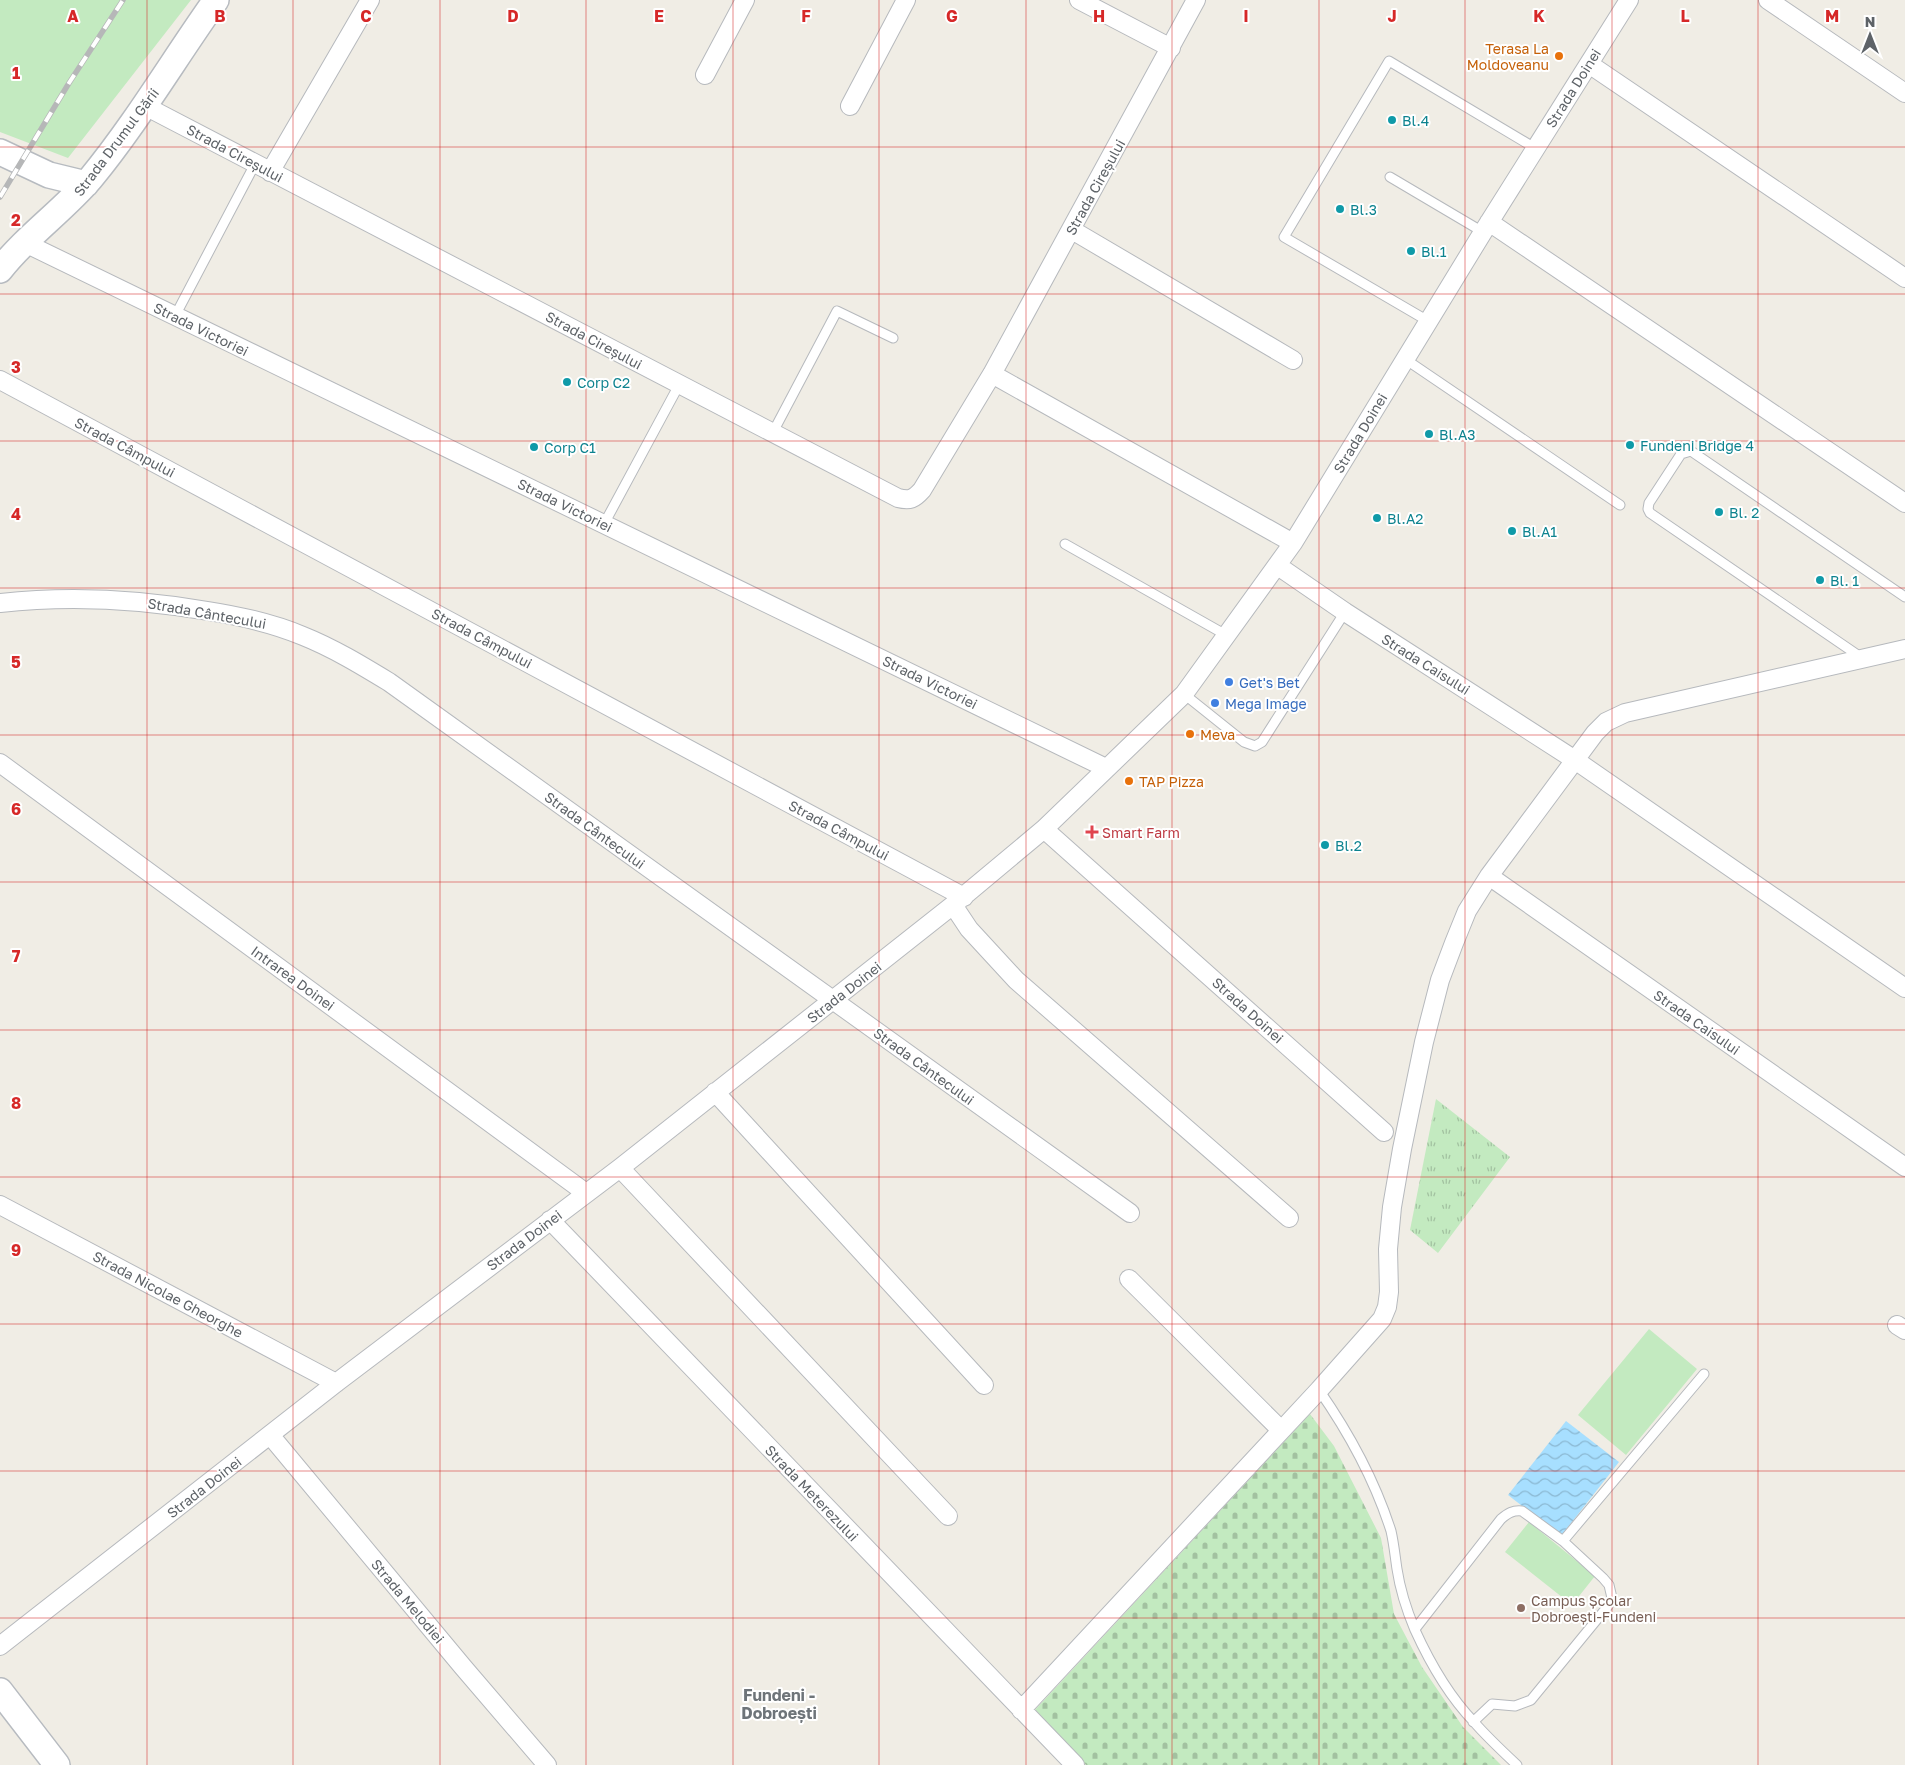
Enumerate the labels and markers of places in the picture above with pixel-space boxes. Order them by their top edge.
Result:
place label: Terasa La Moldoveanu [1467,40,1549,73]
marker: Terasa La Moldoveanu [1553,50,1565,62]
place label: Bl.4 [1402,112,1429,129]
marker: Bl.4 [1386,114,1398,126]
place label: Bl.3 [1350,201,1377,218]
marker: Bl.3 [1334,203,1346,215]
place label: Bl.1 [1421,243,1447,260]
marker: Bl.1 [1405,245,1417,257]
place label: Corp C2 [577,374,630,391]
marker: Corp C2 [561,376,573,388]
place label: Bl.A3 [1439,426,1475,443]
marker: Bl.A3 [1423,428,1435,440]
place label: Fundeni Bridge 4 [1640,437,1754,454]
place label: Corp C1 [544,439,596,456]
marker: Fundeni Bridge 4 [1624,439,1636,451]
marker: Corp C1 [528,441,540,453]
place label: Bl. 2 [1729,504,1759,521]
marker: Bl. 2 [1713,506,1725,518]
place label: Bl.A2 [1387,510,1423,527]
marker: Bl.A2 [1371,512,1383,524]
place label: Bl.A1 [1522,523,1557,540]
marker: Bl.A1 [1506,525,1518,537]
place label: Bl. 1 [1830,572,1859,589]
marker: Bl. 1 [1814,574,1826,586]
place label: Get's Bet [1239,674,1300,691]
marker: Get's Bet [1223,676,1235,688]
place label: Mega Image [1225,695,1307,712]
marker: Mega Image [1209,697,1221,709]
place label: Meva [1200,726,1235,743]
marker: Meva [1184,728,1196,740]
place label: TAP Pizza [1139,773,1204,790]
marker: TAP Pizza [1123,775,1135,787]
place label: Smart Farm [1102,824,1180,841]
marker: Smart Farm [1086,826,1098,838]
place label: Bl.2 [1335,837,1362,854]
marker: Bl.2 [1319,839,1331,851]
place label: Campus Școlar Dobroești-Fundeni [1531,1592,1656,1625]
marker: Campus Școlar Dobroești-Fundeni [1515,1602,1527,1614]

